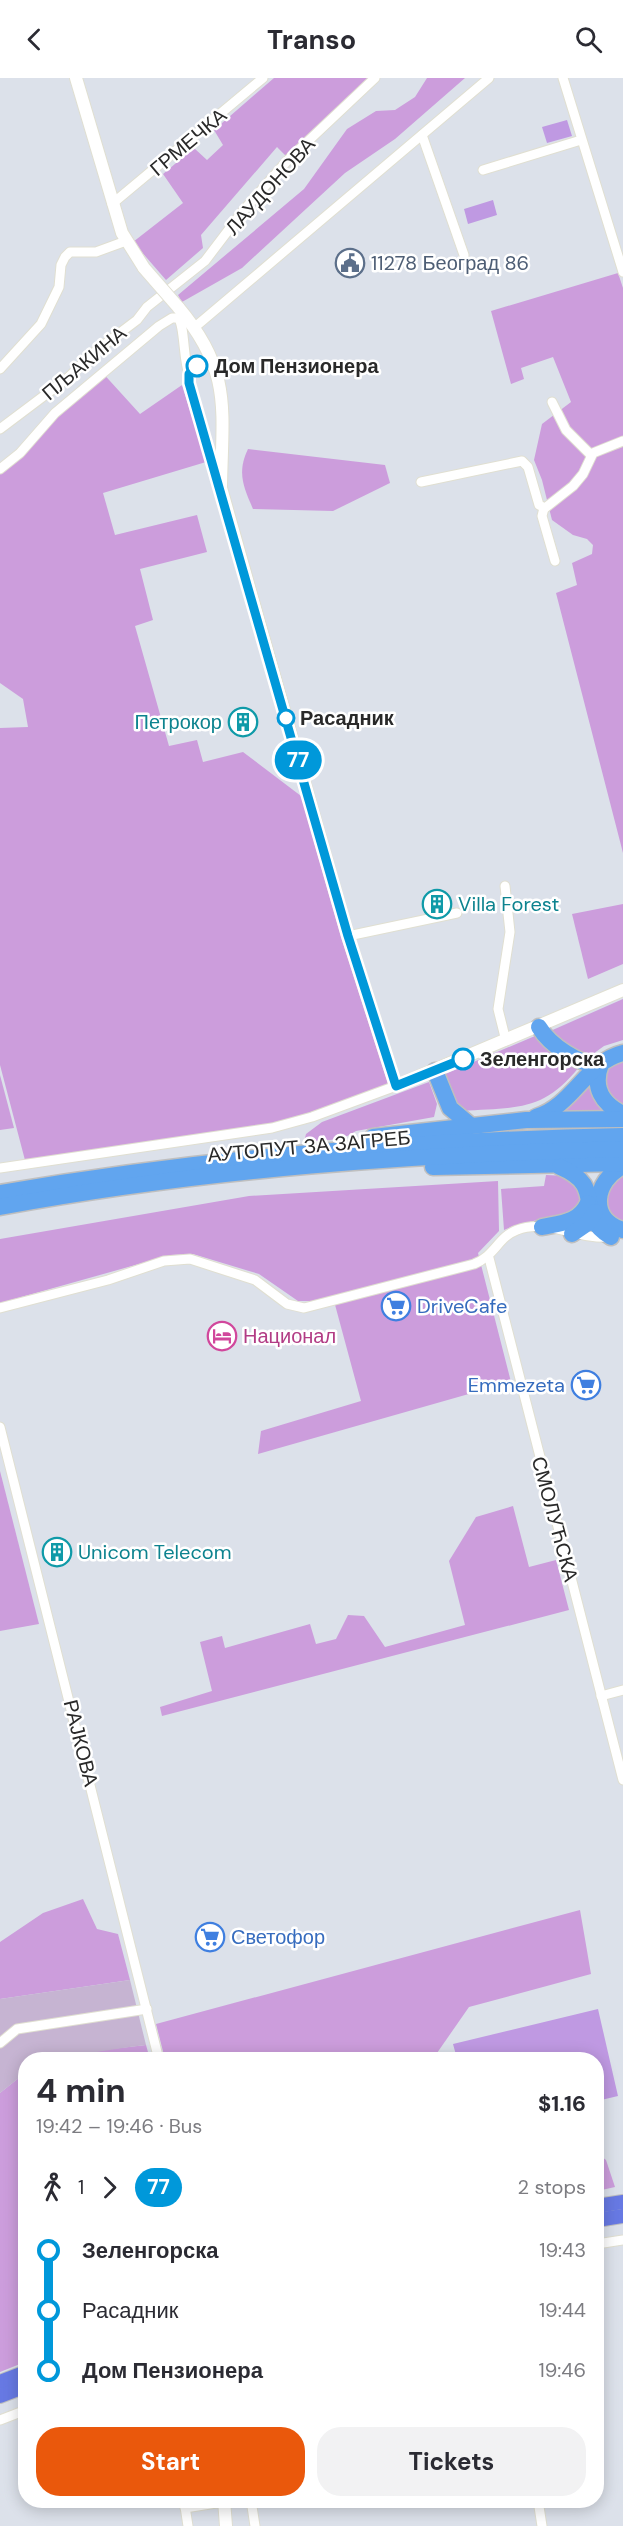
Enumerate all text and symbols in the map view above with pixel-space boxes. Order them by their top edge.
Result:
text: Transo [267,22,356,57]
icon: back [18,23,51,56]
icon: search [572,23,605,56]
street label: ГРМЕЧКА [144,102,232,182]
street label: ЛАУДОНОВА [219,131,321,240]
public building icon: 11278 Београд 86 [334,247,366,279]
place label: 11278 Београд 86 [371,250,529,276]
street label: ПЉАКИНА [36,320,132,406]
place label: Дом Пензионера [214,353,379,379]
marker: Дом Пензионера [186,355,208,377]
place label: Расадник [300,705,395,731]
building icon: Петрокор [227,706,259,738]
place label: Петрокор [135,709,222,735]
marker: Расадник [277,709,295,727]
line badge: 77 [271,740,325,780]
text: 77 [287,746,309,774]
building icon: Villa Forest [421,888,453,920]
place label: Villa Forest [458,891,559,917]
place label: Зеленгорска [480,1046,605,1072]
marker: Зеленгорска [452,1048,474,1070]
street label: АУТОПУТ ЗА ЗАГРЕБ [207,1124,411,1168]
supermarket icon: DriveCafe [380,1290,412,1322]
place label: DriveCafe [417,1293,507,1319]
hotel icon: Национал [206,1320,238,1352]
place label: Национал [243,1323,336,1349]
supermarket icon: Emmezeta [570,1369,602,1401]
place label: Emmezeta [468,1372,565,1398]
street label: СМОЛУЋСКА [526,1454,584,1585]
building icon: Unicom Telecom [41,1536,73,1568]
place label: Unicom Telecom [78,1539,232,1565]
street label: РАЈКОВА [58,1697,104,1790]
supermarket icon: Светофор [194,1921,226,1953]
place label: Светофор [231,1924,325,1950]
text: 4 min [36,2069,126,2112]
text: $1.16 [538,2089,586,2118]
text: 19:42 – 19:46 · Bus [36,2113,202,2139]
icon: walk [36,2171,69,2204]
icon: forward [93,2171,126,2204]
text: 77 [147,2173,170,2201]
text: 1 [78,2174,84,2200]
text: 2 stops [518,2174,586,2200]
text: Зеленгорска [82,2236,218,2265]
text: 19:43 [539,2237,586,2263]
text: Расадник [82,2296,178,2325]
text: 19:44 [539,2297,586,2323]
text: Дом Пензионера [82,2356,263,2385]
text: 19:46 [538,2357,586,2383]
button: Start [36,2427,305,2496]
button: Tickets [317,2427,586,2496]

